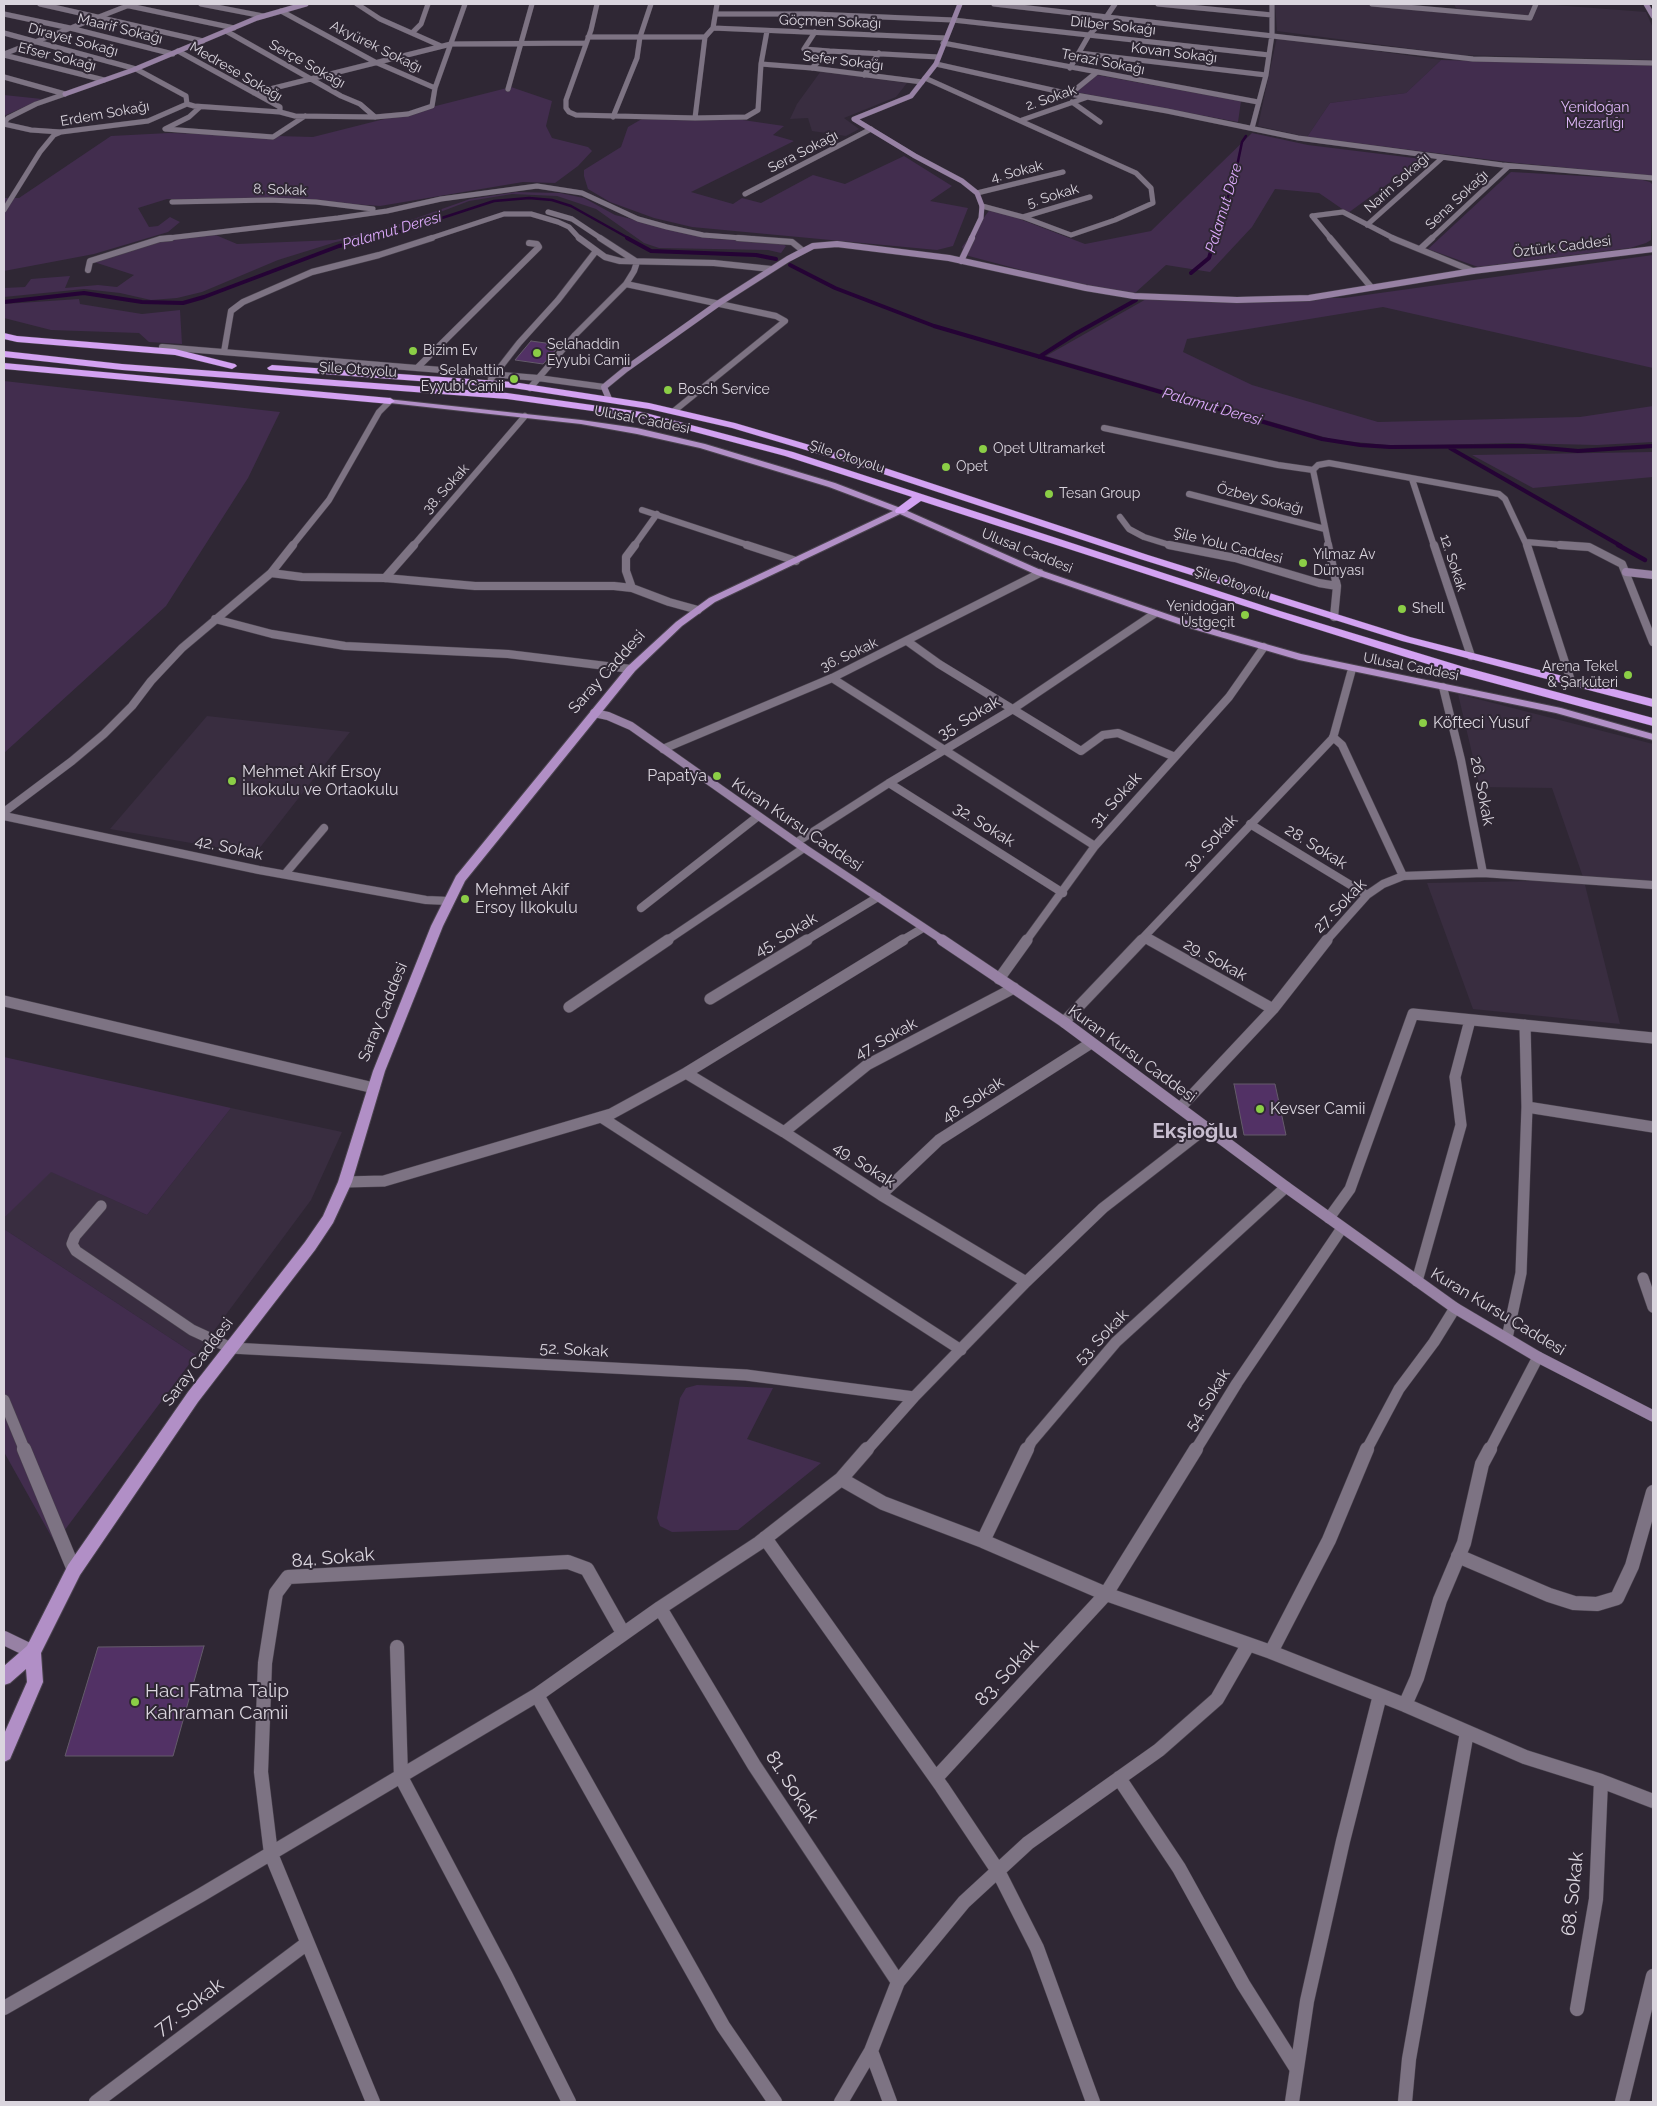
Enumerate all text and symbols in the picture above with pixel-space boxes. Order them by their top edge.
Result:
street label: Maarif Sokağı [76,10,164,48]
street label: Göçmen Sokağı [779,12,881,32]
street label: Dilber Sokağı [1069,13,1157,39]
street label: Akyürek Sokağı [327,17,425,77]
street label: Dirayet Sokağı [26,20,120,60]
street label: Serçe Sokağı [266,36,348,92]
street label: Efser Sokağı [16,39,98,75]
street label: Medrese Sokağı [187,39,285,105]
street label: Kovan Sokağı [1130,39,1218,67]
street label: Terazi Sokağı [1060,46,1146,78]
street label: Sefer Sokağı [802,48,884,74]
street label: 2. Sokak [1023,81,1079,115]
street label: Erdem Sokağı [59,98,151,130]
park label: Yenidoğan Mezarlığı [1561,100,1629,132]
street label: Sera Sokağı [765,127,841,177]
street label: Narin Sokağı [1361,149,1433,217]
street label: 4. Sokak [989,157,1045,187]
water label: Palamut Dere [1202,161,1246,255]
street label: Sena Sokağı [1422,167,1492,233]
street label: 5. Sokak [1025,180,1081,212]
street label: 8. Sokak [253,181,307,199]
water label: Palamut Deresi [340,208,444,254]
street label: Öztürk Caddesi [1512,233,1612,261]
place label: Selahaddin Eyyubi Camii [547,337,630,370]
place label: Bizim Ev [423,343,477,359]
marker: Bizim Ev [407,345,419,357]
marker: Selahaddin Eyyubi Camii [531,347,543,359]
street label: Şile Otoyolu [318,359,398,381]
place label: Selahattin Eyyubi Camii [421,363,504,396]
marker: Selahattin Eyyubi Camii [508,373,520,385]
place label: Bosch Service [678,382,770,398]
marker: Bosch Service [662,384,674,396]
water label: Palamut Deresi [1160,384,1264,430]
street label: Ulusal Caddesi [593,402,691,438]
street label: Şile Otoyolu [807,437,887,477]
place label: Opet Ultramarket [993,441,1105,457]
marker: Opet Ultramarket [977,443,989,455]
place label: Opet [956,459,988,475]
street label: 38. Sokak [419,461,473,517]
marker: Opet [940,461,952,473]
street label: Özbey Sokağı [1215,480,1305,518]
place label: Tesan Group [1059,486,1140,502]
marker: Tesan Group [1043,488,1055,500]
street label: Şile Yolu Caddesi [1172,524,1284,568]
street label: Ulusal Caddesi [979,525,1075,577]
street label: 12. Sokak [1436,532,1470,594]
place label: Yılmaz Av Dünyası [1313,547,1375,580]
marker: Yılmaz Av Dünyası [1297,557,1309,569]
street label: Şile Otoyolu [1192,563,1272,603]
place label: Yenidoğan Üstgeçit [1166,599,1235,632]
place label: Shell [1412,601,1444,617]
marker: Shell [1396,603,1408,615]
marker: Yenidoğan Üstgeçit [1239,609,1251,621]
street label: Saray Caddesi [565,626,649,718]
street label: 36. Sokak [818,634,880,676]
street label: Ulusal Caddesi [1362,649,1460,685]
place label: Arena Tekel & Şarküteri [1542,659,1618,692]
marker: Arena Tekel & Şarküteri [1622,669,1634,681]
street label: 35. Sokak [934,692,1004,744]
place label: Köfteci Yusuf [1433,713,1530,733]
marker: Köfteci Yusuf [1417,717,1429,729]
street label: 26. Sokak [1466,755,1498,827]
place label: Mehmet Akif Ersoy İlkokulu ve Ortaokulu [242,762,399,800]
place label: Papatya [647,766,707,786]
street label: 31. Sokak [1086,769,1146,831]
marker: Papatya [711,770,723,782]
street label: Kuran Kursu Caddesi [728,774,866,876]
marker: Mehmet Akif Ersoy İlkokulu ve Ortaokulu [226,775,238,787]
street label: 32. Sokak [950,799,1018,851]
street label: 30. Sokak [1180,811,1242,875]
street label: 28. Sokak [1281,820,1351,874]
street label: 42. Sokak [193,831,265,865]
street label: 27. Sokak [1310,875,1370,937]
place label: Mehmet Akif Ersoy İlkokulu [475,880,578,918]
marker: Mehmet Akif Ersoy İlkokulu [459,893,471,905]
street label: 45. Sokak [751,909,821,961]
street label: 29. Sokak [1180,935,1250,985]
street label: Saray Caddesi [354,960,412,1064]
street label: Kuran Kursu Caddesi [1064,1001,1200,1107]
street label: 47. Sokak [852,1014,920,1064]
street label: 48. Sokak [938,1073,1008,1127]
place label: Kevser Camii [1270,1099,1365,1119]
marker: Kevser Camii [1254,1103,1266,1115]
district label: Ekşioğlu [1152,1119,1238,1145]
street label: 49. Sokak [829,1138,899,1192]
street label: Kuran Kursu Caddesi [1427,1264,1569,1360]
street label: 53. Sokak [1071,1305,1133,1369]
street label: Saray Caddesi [159,1314,237,1410]
street label: 52. Sokak [539,1339,609,1361]
street label: 54. Sokak [1181,1365,1235,1435]
street label: 84. Sokak [290,1543,376,1573]
street label: 83. Sokak [970,1635,1044,1711]
place label: Hacı Fatma Talip Kahraman Camii [145,1680,289,1724]
marker: Hacı Fatma Talip Kahraman Camii [129,1696,141,1708]
street label: 81. Sokak [760,1747,824,1827]
street label: 68. Sokak [1557,1851,1589,1937]
street label: 77. Sokak [150,1974,228,2040]

